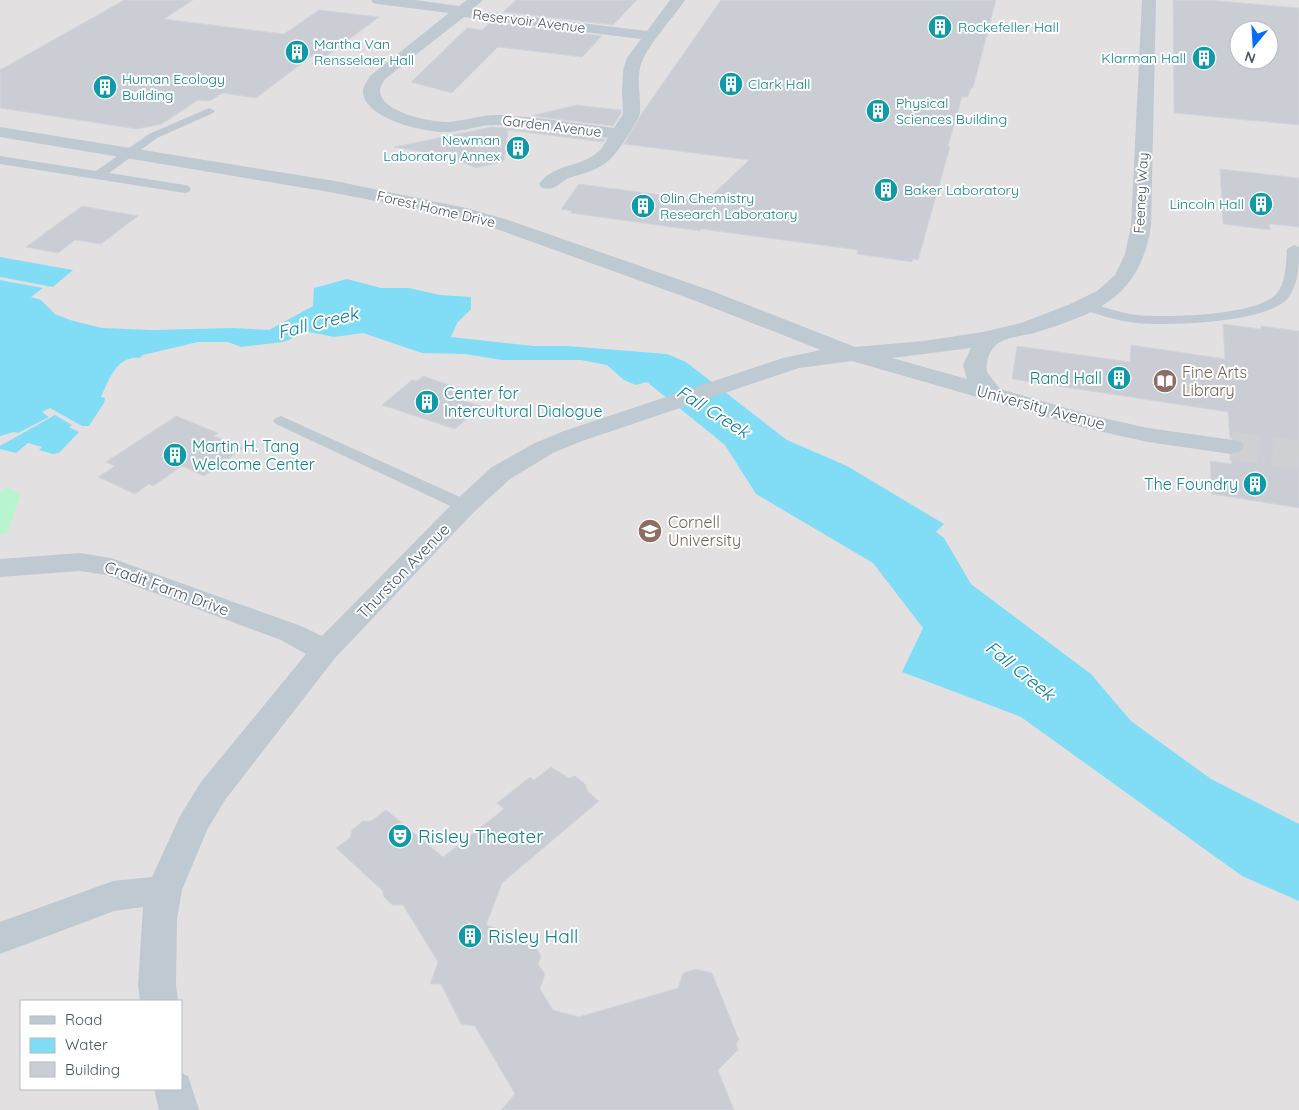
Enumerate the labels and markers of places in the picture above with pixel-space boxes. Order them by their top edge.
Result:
building icon: Rockefeller Hall [927,14,953,40]
place label: Rockefeller Hall [958,18,1059,36]
place label: Martha Van Rensselaer Hall [314,35,414,69]
building icon: Martha Van Rensselaer Hall [284,39,310,65]
building icon: Klarman Hall [1191,45,1217,71]
place label: Klarman Hall [1101,49,1186,67]
place label: Human Ecology Building [122,70,225,104]
building icon: Clark Hall [718,71,744,97]
building icon: Human Ecology Building [92,74,118,100]
place label: Clark Hall [748,75,811,93]
place label: Physical Sciences Building [896,94,1007,128]
building icon: Physical Sciences Building [865,98,891,124]
place label: Newman Laboratory Annex [383,131,500,165]
building icon: Newman Laboratory Annex [505,135,531,161]
building icon: Baker Laboratory [873,177,899,203]
place label: Baker Laboratory [904,181,1019,199]
place label: Olin Chemistry Research Laboratory [660,189,797,223]
building icon: Lincoln Hall [1248,191,1274,217]
building icon: Olin Chemistry Research Laboratory [630,193,656,219]
place label: Lincoln Hall [1170,195,1244,213]
place label: Fine Arts Library [1182,362,1247,400]
building icon: Rand Hall [1106,365,1132,391]
place label: Rand Hall [1030,368,1102,388]
library icon: Fine Arts Library [1152,368,1178,394]
place label: Center for Intercultural Dialogue [444,383,603,421]
building icon: Center for Intercultural Dialogue [414,389,440,415]
place label: Martin H. Tang Welcome Center [192,436,315,474]
building icon: Martin H. Tang Welcome Center [162,442,188,468]
building icon: The Foundry [1242,471,1268,497]
place label: The Foundry [1144,474,1238,494]
place label: Cornell University [668,512,741,550]
school or university icon: Cornell University [637,518,663,544]
theatre icon: Risley Theater [387,823,413,849]
place label: Risley Theater [418,824,544,848]
building icon: Risley Hall [457,923,483,949]
place label: Risley Hall [488,924,578,948]

